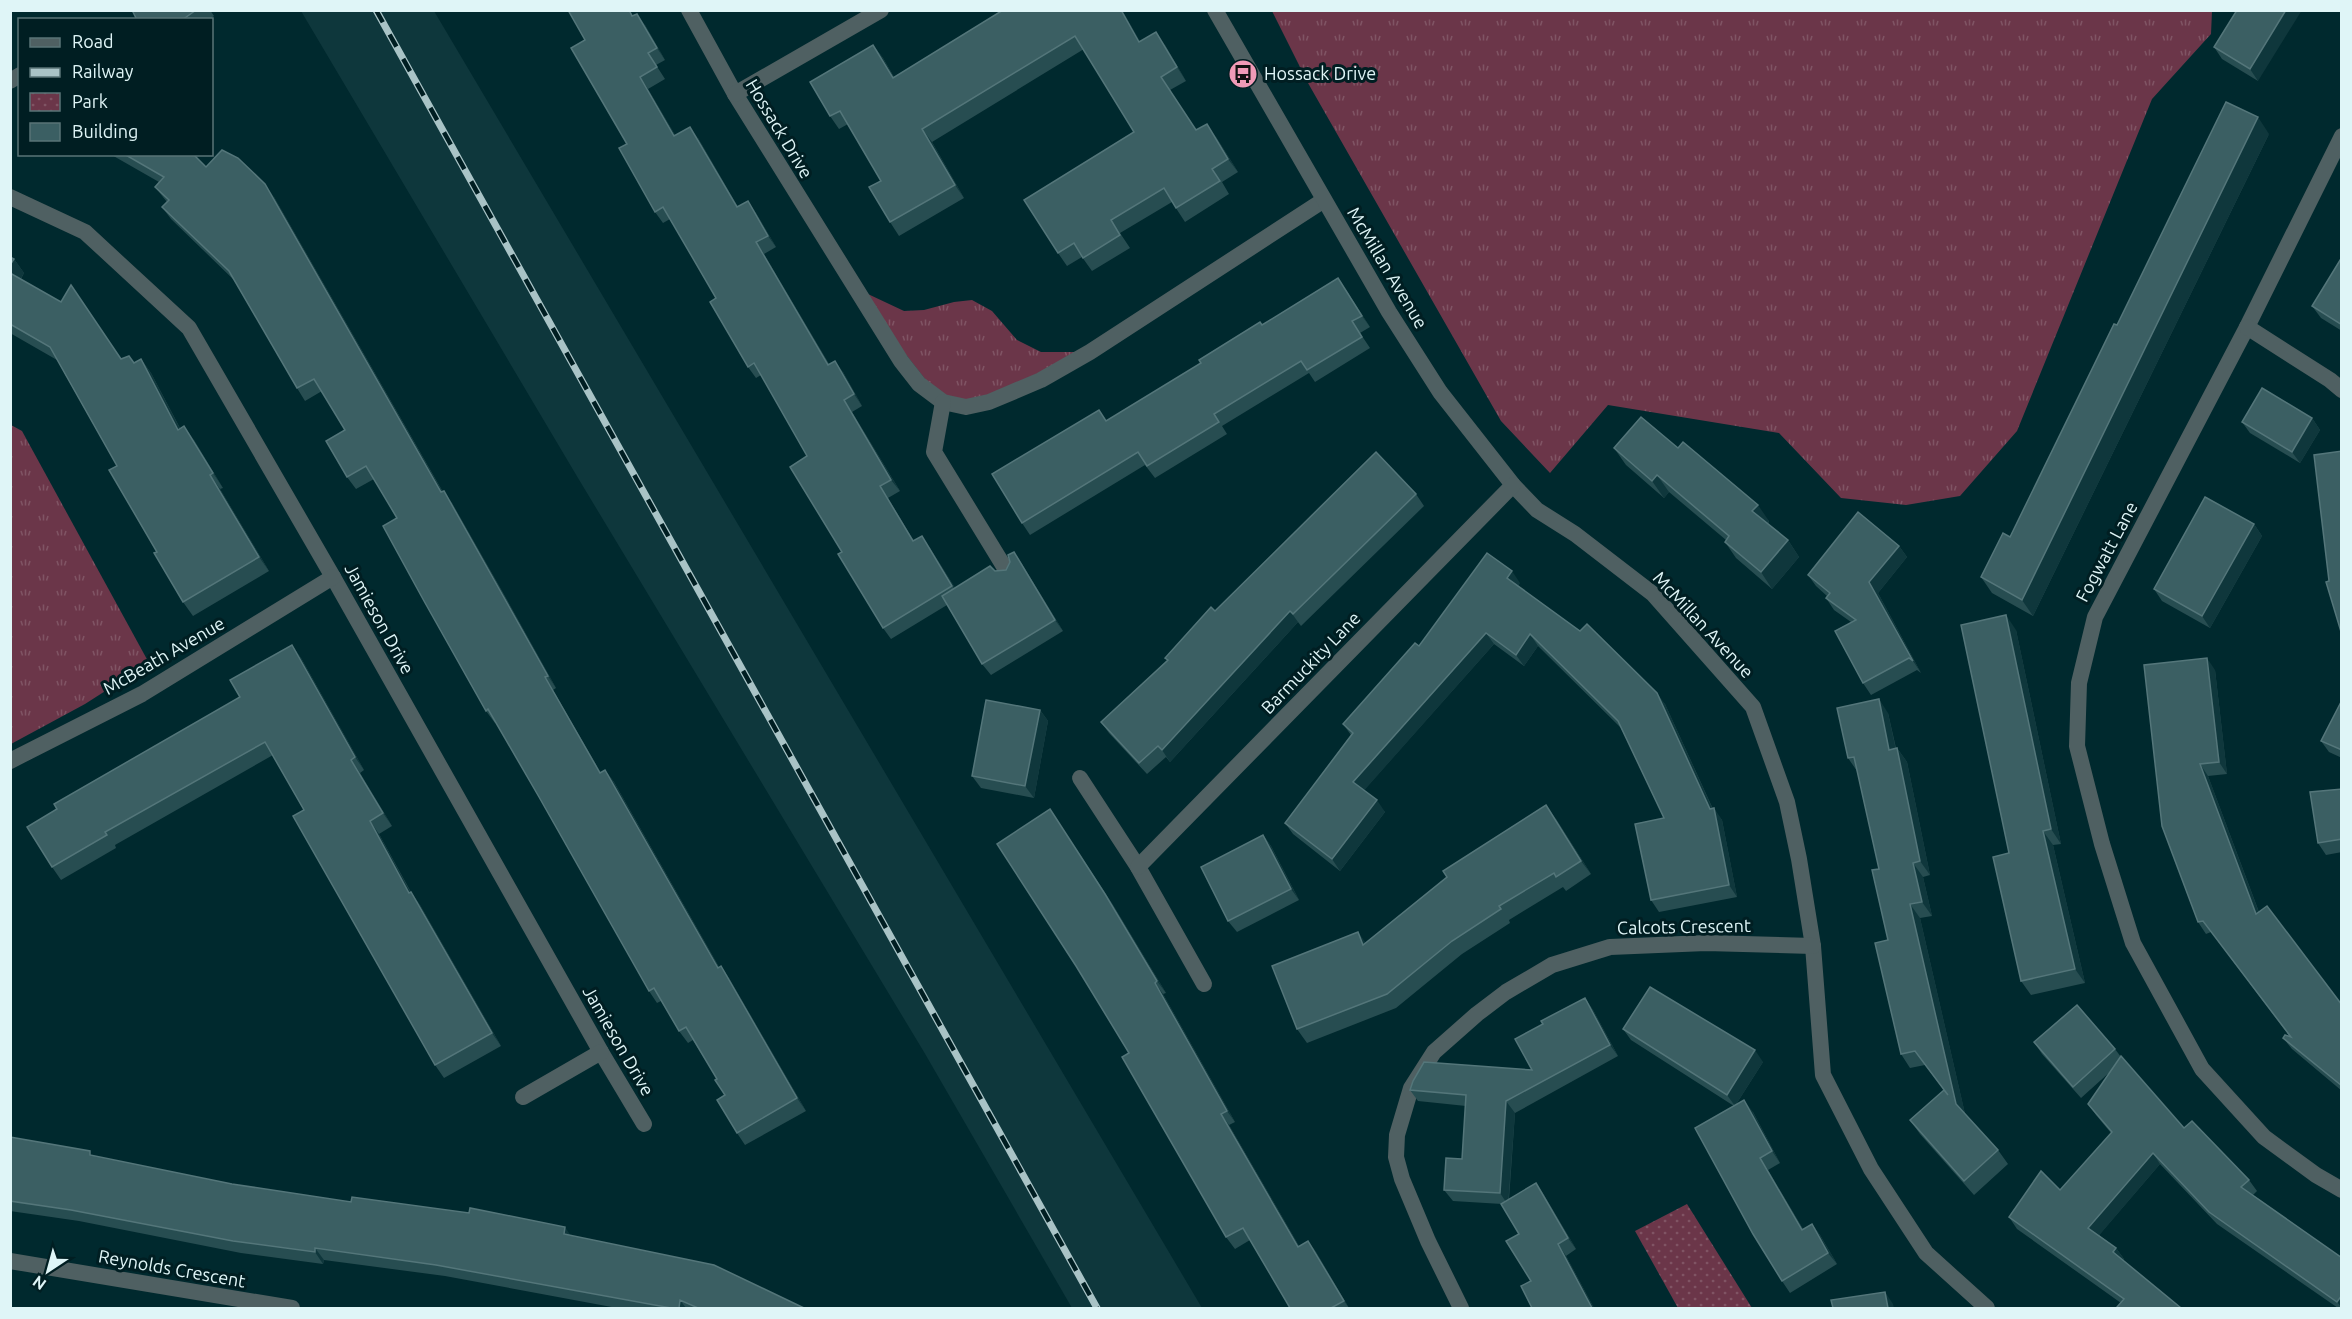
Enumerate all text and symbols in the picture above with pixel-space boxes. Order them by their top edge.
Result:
legend [18,18,213,156]
text: Road [72,31,114,51]
bus stop icon: Hossack Drive [1227,58,1259,90]
text: Railway [72,61,134,81]
place label: Hossack Drive [1264,63,1376,83]
street label: Hossack Drive [742,75,817,182]
text: Park [72,91,108,111]
text: Building [72,121,138,141]
street label: McMillan Avenue [1344,203,1432,332]
street label: Fogwatt Lane [2071,498,2141,605]
street label: Jamieson Drive [341,560,418,677]
street label: McMillan Avenue [1649,567,1758,682]
street label: Barmuckity Lane [1257,607,1364,717]
street label: McBeath Avenue [99,612,228,698]
street label: Calcots Crescent [1617,915,1751,937]
street label: Jamieson Drive [579,982,658,1099]
north arrow [18,1241,78,1301]
street label: Reynolds Crescent [97,1245,247,1291]
text: N [29,1272,49,1294]

